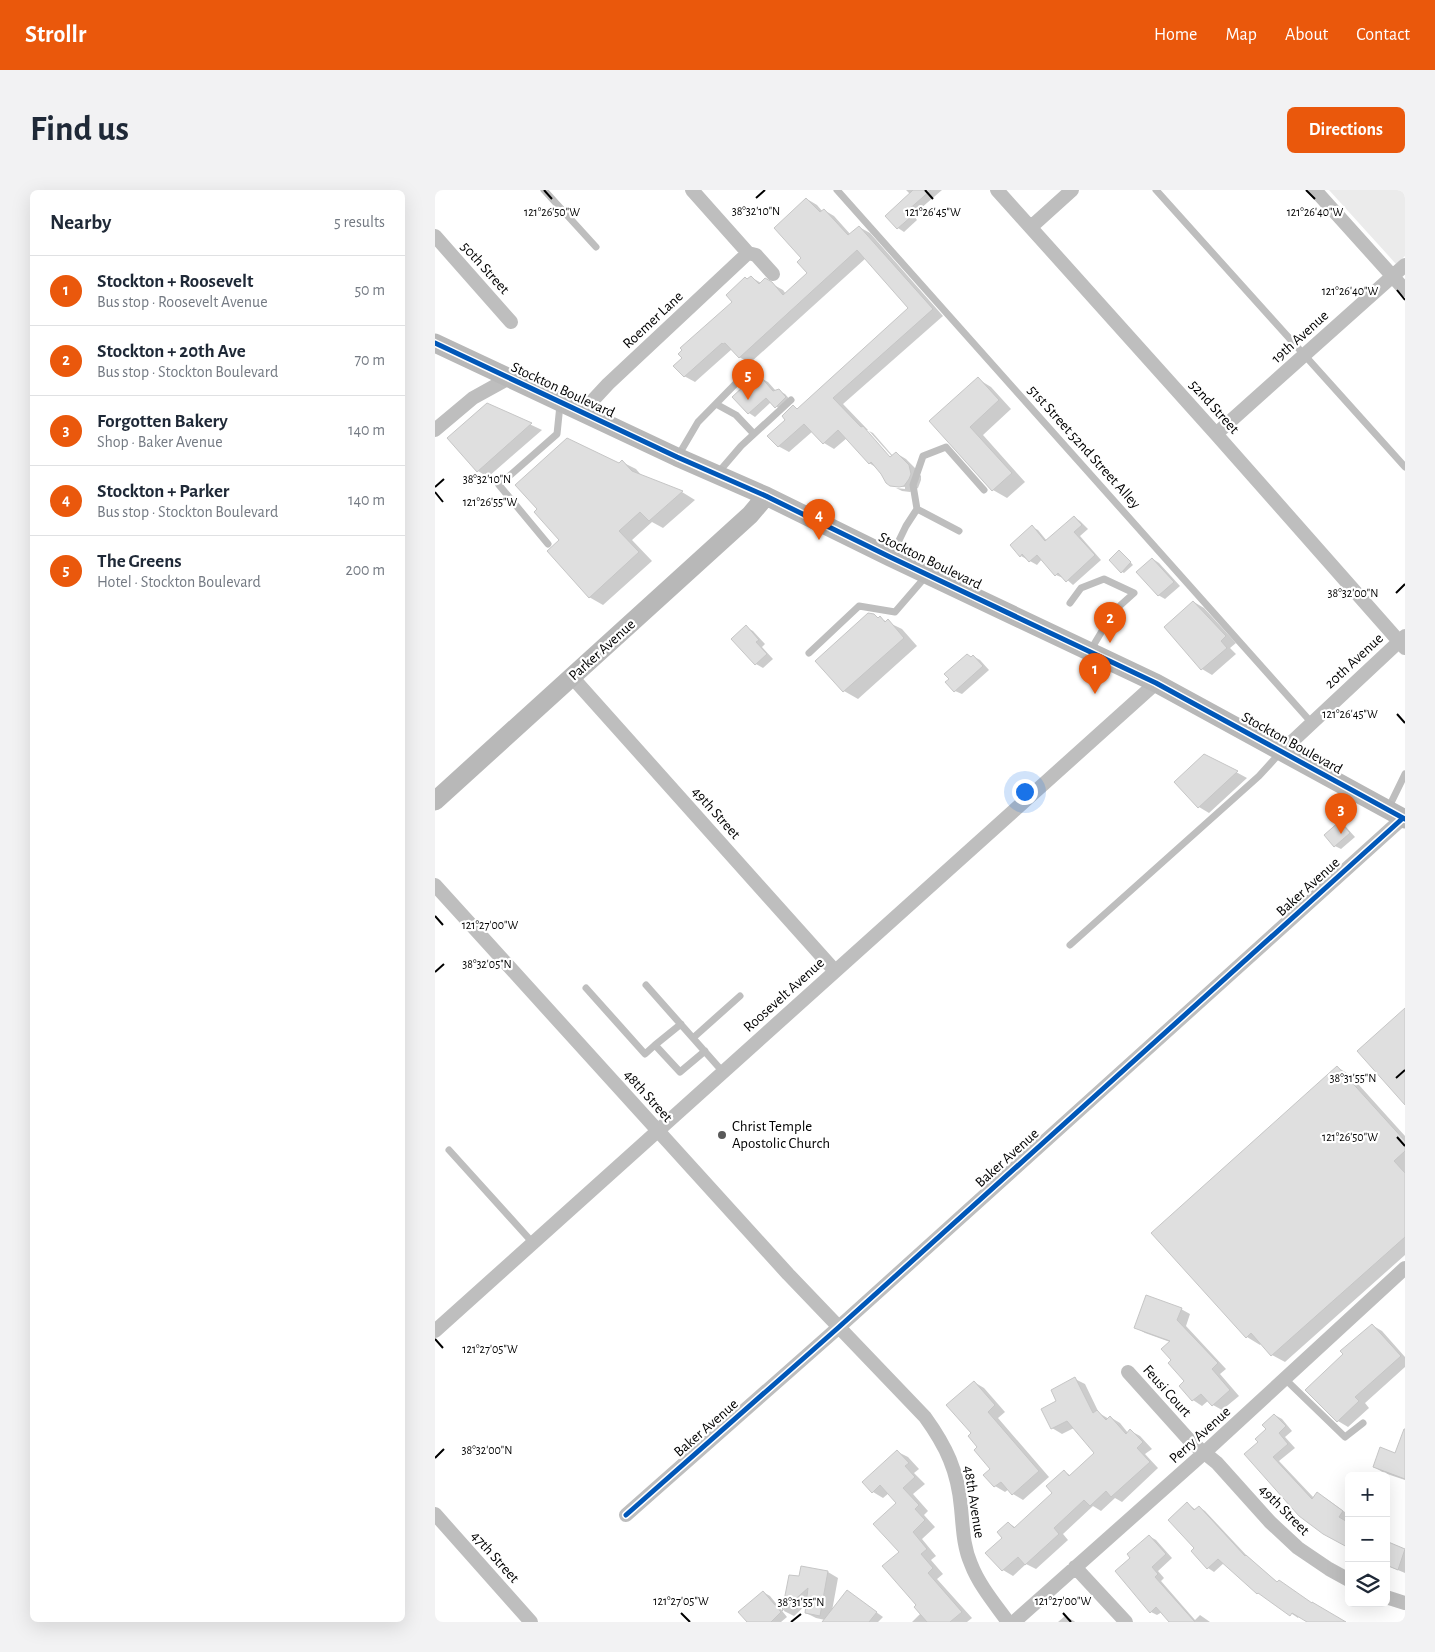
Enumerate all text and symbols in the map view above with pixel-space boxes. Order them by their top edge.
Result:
text: Strollr [25,23,86,47]
text: Home [1154,26,1197,44]
text: Map [1225,26,1257,44]
text: About [1285,26,1328,44]
text: Contact [1356,26,1410,44]
button: Directions [1287,107,1405,153]
text: Find us [30,112,129,147]
text: 38°32'10"N [732,205,780,217]
text: 121°26'50"W [524,206,580,218]
text: 121°26'45"W [905,206,961,218]
text: 121°26'40"W [1287,206,1344,218]
text: Nearby [50,212,111,233]
text: 5 results [334,214,385,230]
street label: 50th Street [458,239,512,297]
text: Stockton + Roosevelt [97,272,253,291]
text: 1 [63,282,69,298]
text: 50 m [354,282,385,298]
text: 121°26'40"W [1322,285,1379,297]
street label: Roemer Lane [620,289,686,351]
text: Bus stop · Roosevelt Avenue [97,294,268,310]
street label: 19th Avenue [1269,308,1331,366]
text: Stockton + 20th Ave [97,342,246,361]
text: 2 [62,352,70,368]
text: 70 m [354,352,385,368]
street label: Stockton Boulevard [509,359,617,421]
pin: 5 [732,359,764,400]
text: Bus stop · Stockton Boulevard [97,364,278,380]
street label: 52nd Street [1186,377,1242,437]
street label: 51st Street 52nd Street Alley [1025,382,1144,512]
text: Forgotten Bakery [97,412,228,431]
text: 3 [63,422,69,438]
text: 140 m [348,422,385,438]
text: Shop · Baker Avenue [97,434,223,450]
text: 38°32'10"N [463,473,511,485]
text: Stockton + Parker [97,482,229,501]
text: 4 [62,492,70,508]
text: 140 m [348,492,385,508]
text: 121°26'55"W [463,496,518,508]
pin: 4 [803,499,835,540]
text: Bus stop · Stockton Boulevard [97,504,278,520]
street label: Stockton Boulevard [876,530,984,593]
text: The Greens [97,552,181,571]
text: 5 [63,562,69,578]
text: 200 m [345,562,385,578]
text: Hotel · Stockton Boulevard [97,574,261,590]
text: 38°32'00"N [1328,587,1378,599]
pin: 2 [1094,602,1126,643]
street label: Parker Avenue [566,616,638,684]
street label: 20th Avenue [1322,630,1386,692]
pin: 1 [1079,653,1111,694]
text: 121°26'45"W [1322,708,1378,720]
street label: Stockton Boulevard [1239,709,1345,777]
your location [1012,779,1038,805]
street label: 49th Street [689,784,743,842]
pin: 3 [1325,793,1357,834]
street label: Baker Avenue [1273,855,1343,919]
text: 121°27'00"W [462,919,519,931]
street label: Roosevelt Avenue [741,955,827,1035]
text: 38°32'05"N [462,958,512,970]
street label: 48th Street [621,1067,675,1125]
text: 38°31'55"N [1330,1072,1376,1084]
place label: Christ Temple Apostolic Church [732,1119,830,1151]
street label: Baker Avenue [972,1126,1042,1190]
marker: Christ Temple Apostolic Church [716,1129,728,1141]
text: 121°26'50"W [1322,1131,1378,1143]
text: 121°27'05"W [462,1343,518,1355]
street label: Feusi Court [1140,1362,1194,1420]
street label: Baker Avenue [671,1396,741,1460]
street label: Perry Avenue [1167,1404,1234,1466]
text: 38°32'00"N [462,1444,512,1456]
street label: 48th Avenue [961,1465,987,1539]
map controls [1345,1472,1390,1607]
button: + [1345,1472,1390,1517]
street label: 49th Street [1256,1482,1312,1538]
button: − [1345,1517,1390,1562]
street label: 47th Street [468,1528,522,1586]
button: layers [1345,1562,1390,1607]
text: 121°27'05"W [653,1595,709,1607]
text: 121°27'00"W [1035,1595,1092,1607]
text: 38°31'55"N [778,1596,824,1608]

